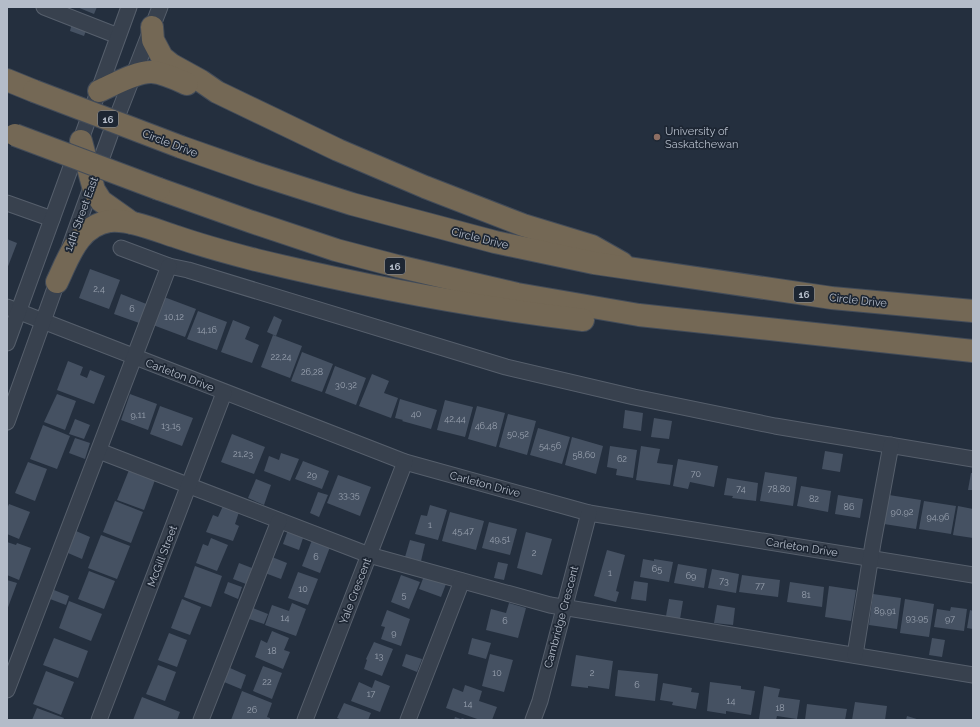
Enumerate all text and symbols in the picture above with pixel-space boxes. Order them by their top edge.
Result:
road number: 16 [98,111,118,127]
place label: University of Saskatchewan [665,125,738,151]
street label: Circle Drive [140,127,200,160]
marker: University of Saskatchewan [652,132,662,142]
street label: 14th Street East [62,175,101,253]
street label: Circle Drive [450,225,510,252]
road number: 16 [385,258,405,274]
house number: 2,4 [93,284,105,294]
road number: 16 [794,286,814,302]
street label: Circle Drive [828,291,888,310]
house number: 6 [129,304,135,314]
house number: 10,12 [164,312,184,322]
house number: 14,16 [197,325,218,335]
house number: 22,24 [270,352,292,362]
street label: Carleton Drive [144,356,216,395]
house number: 26,28 [301,367,323,377]
house number: 30,32 [335,380,357,390]
house number: 40 [411,409,422,419]
house number: 9,11 [130,410,146,420]
house number: 42,44 [444,414,466,424]
house number: 13,15 [161,421,181,431]
house number: 46,48 [475,421,497,431]
house number: 50,52 [507,429,529,439]
house number: 54,56 [539,441,562,451]
house number: 21,23 [233,449,253,459]
house number: 58,60 [572,450,596,460]
house number: 62 [617,454,627,464]
street label: Carleton Drive [448,469,522,500]
house number: 70 [691,469,702,479]
house number: 29 [307,470,317,480]
house number: 74 [736,484,746,494]
house number: 78,80 [767,484,791,494]
house number: 33,35 [338,490,360,500]
house number: 82 [809,494,819,504]
house number: 86 [844,502,855,512]
house number: 90,92 [891,507,914,517]
house number: 94,96 [927,512,950,522]
house number: 1 [428,520,432,530]
street label: McGill Street [145,523,180,589]
house number: 45,47 [452,526,474,536]
house number: 49,51 [490,534,511,544]
street label: Carleton Drive [765,535,839,560]
house number: 2 [532,548,537,558]
house number: 6 [313,552,319,562]
street label: Yale Crescent [337,556,374,626]
street label: Cambridge Crescent [542,564,581,670]
house number: 65 [652,564,662,574]
house number: 1 [608,568,612,578]
house number: 69 [686,571,696,581]
house number: 73 [719,576,729,586]
house number: 77 [755,581,765,591]
house number: 10 [298,584,308,594]
house number: 5 [402,590,407,600]
house number: 81 [801,590,811,600]
house number: 89,91 [874,606,896,616]
house number: 14 [281,613,289,623]
house number: 93,95 [906,613,928,623]
house number: 97 [945,614,955,624]
house number: 6 [502,616,508,626]
house number: 9 [391,628,397,638]
house number: 18 [267,646,277,656]
house number: 13 [375,651,384,661]
house number: 10 [492,668,502,678]
house number: 2 [590,668,595,678]
house number: 22 [262,677,272,687]
house number: 6 [634,680,640,690]
house number: 17 [367,689,375,699]
house number: 14 [727,696,735,706]
house number: 14 [464,699,472,709]
house number: 18 [775,703,785,713]
house number: 26 [247,705,258,715]

